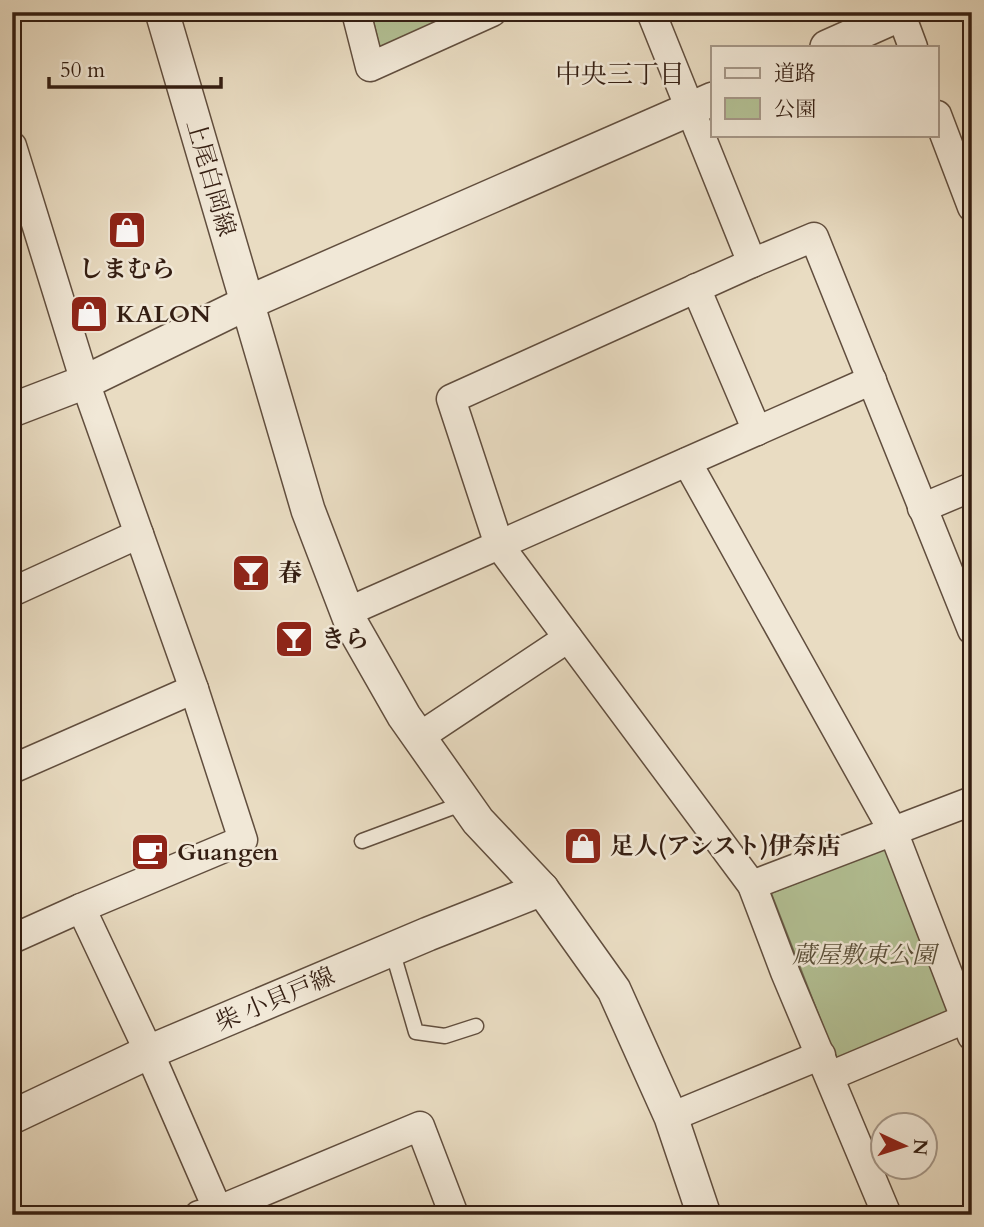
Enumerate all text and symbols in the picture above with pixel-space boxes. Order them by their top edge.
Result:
scale bar [49,46,220,90]
legend [711,46,939,136]
text: 50 m [60,56,105,85]
district label: 中央三丁目 [555,57,685,92]
text: 道路 [774,59,816,88]
text: 公園 [774,95,816,124]
street label: 上尾白岡線 [178,116,243,240]
shop icon: しまむら [106,209,148,251]
place label: しまむら [79,253,175,286]
shop icon: KALON [68,293,110,335]
place label: KALON [116,298,211,331]
bar icon: 春 [230,552,272,594]
place label: 春 [278,557,302,590]
bar icon: きら [273,618,315,660]
place label: きら [321,623,369,656]
shop icon: 足人(アシスト)伊奈店 [562,825,604,867]
place label: 足人(アシスト)伊奈店 [610,830,841,863]
cafe icon: Guangen [129,831,171,873]
place label: Guangen [177,836,279,869]
park label: 蔵屋敷東公園 [792,939,940,972]
street label: 柴 小貝戸線 [211,960,340,1039]
north arrow [869,1112,939,1182]
text: N [906,1138,934,1157]

